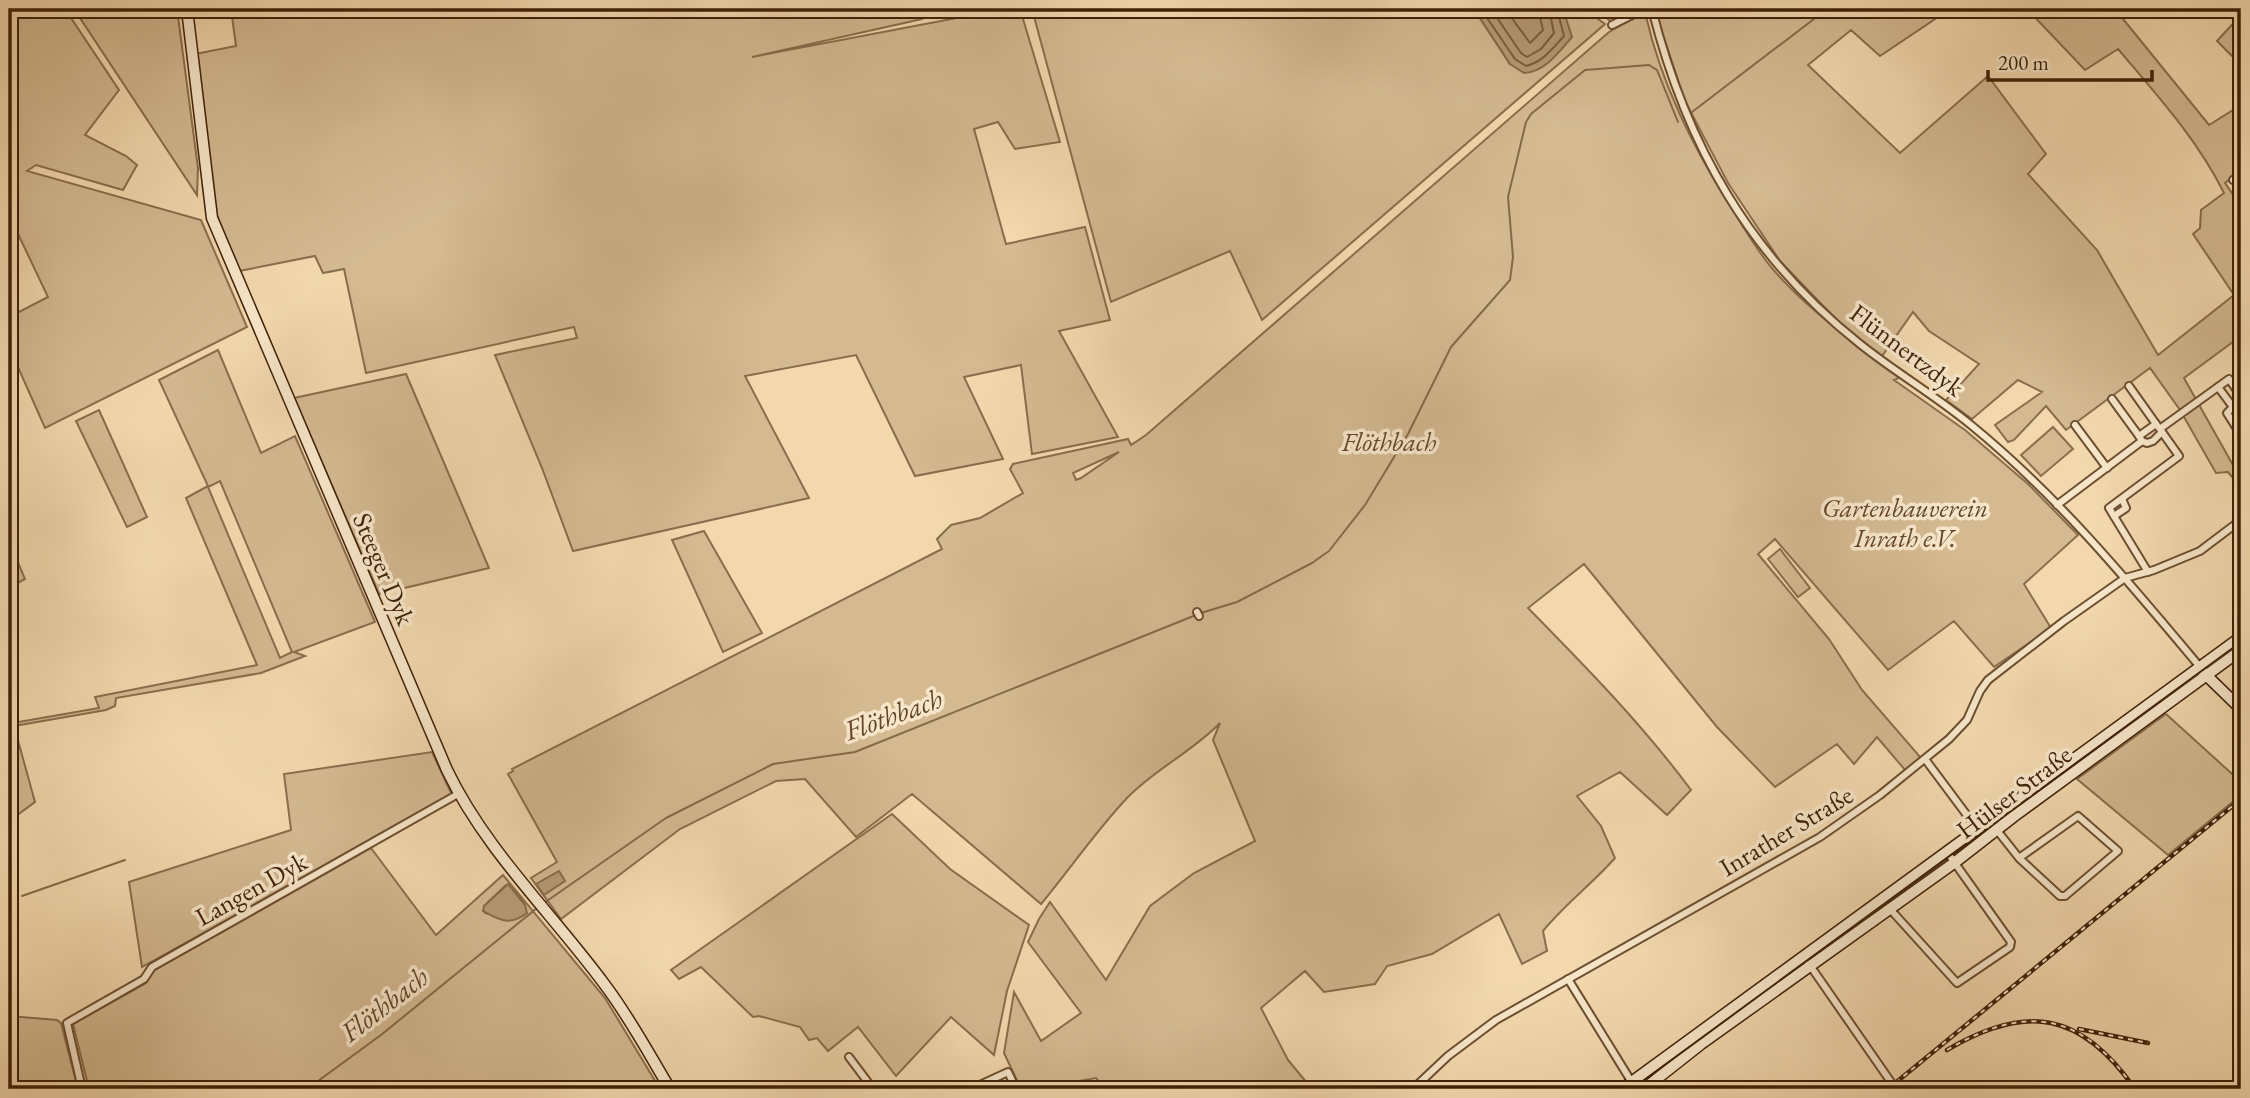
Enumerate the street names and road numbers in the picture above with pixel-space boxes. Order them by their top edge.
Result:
street label: Flünnertzdyk [1843,296,1971,404]
street label: Steeger Dyk [345,508,423,631]
street label: Hülser Straße [1949,738,2079,846]
street label: Inrather Straße [1713,778,1859,884]
street label: Langen Dyk [189,844,314,934]

